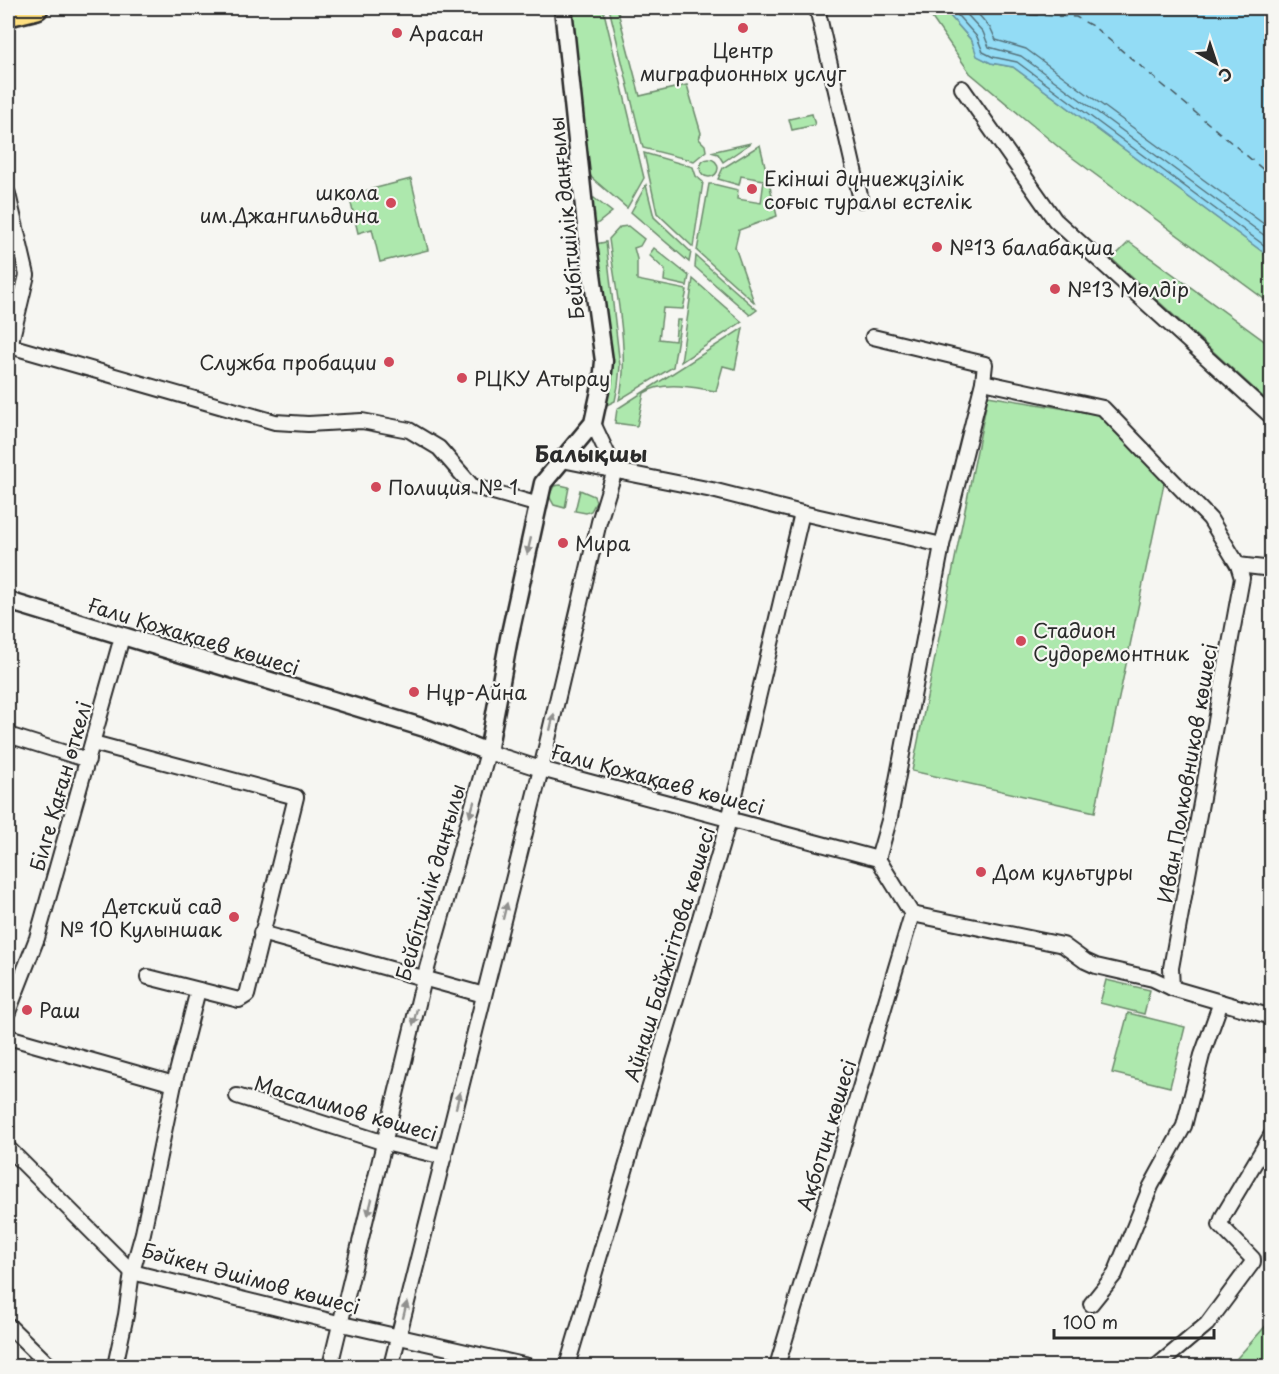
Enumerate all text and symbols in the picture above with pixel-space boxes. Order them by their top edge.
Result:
place label: Арасан [409,18,484,48]
marker: Центр миграфионных услуг [736,21,750,35]
marker: Арасан [390,26,404,40]
north arrow [1186,33,1246,93]
place label: Центр миграфионных услуг [640,35,847,88]
text: С [1214,62,1238,89]
street label: Бейбітшілік даңғылы [540,115,592,321]
place label: Екінші дүниежүзілік соғыс туралы естелік [764,163,972,216]
place label: школа им.Джангильдина [200,177,380,230]
marker: Екінші дүниежүзілік соғыс туралы естелік [745,182,759,196]
marker: школа им.Джангильдина [384,196,398,210]
place label: №13 балабақша [949,232,1115,262]
marker: №13 балабақша [930,240,944,254]
place label: №13 Мөлдiр [1067,274,1189,304]
marker: №13 Мөлдiр [1048,282,1062,296]
place label: Служба пробации [199,347,377,377]
marker: Служба пробации [382,355,396,369]
place label: РЦКУ Атырау [474,363,610,393]
marker: РЦКУ Атырау [455,371,469,385]
district label: Балықшы [535,436,647,469]
place label: Полиция № 1 [388,472,518,502]
marker: Полиция № 1 [369,480,383,494]
place label: Мира [575,528,631,558]
marker: Мира [556,536,570,550]
one-way arrow [524,537,534,555]
street label: Ғали Қожақаев көшесі [85,590,303,682]
place label: Стадион Судоремонтник [1033,615,1189,668]
marker: Стадион Судоремонтник [1014,634,1028,648]
street label: Иван Полковников көшесі [1149,641,1225,905]
place label: Нұр-Айна [426,677,527,707]
marker: Нұр-Айна [407,685,421,699]
street label: Білге Қаған өткелі [21,698,99,874]
one-way arrow [547,713,557,731]
street label: Ғали Қожақаев көшесі [548,736,768,822]
street label: Бейбітшілік даңғылы [388,780,472,984]
one-way arrow [467,800,476,818]
street label: Айнаш Байжігітова көшесі [616,823,722,1085]
place label: Дом культуры [992,857,1133,887]
marker: Дом культуры [974,865,988,879]
place label: Детский сад № 10 Кулыншак [59,891,222,944]
one-way arrow [501,902,511,920]
marker: Детский сад № 10 Кулыншак [227,910,241,924]
place label: Раш [39,995,80,1025]
marker: Раш [20,1003,34,1017]
one-way arrow [410,1008,420,1026]
street label: Ақботин көшесі [789,1056,863,1214]
street label: Масалимов көшесі [251,1067,441,1149]
one-way arrow [453,1091,463,1109]
one-way arrow [364,1197,374,1216]
street label: Бәйкен Әшімов көшесі [138,1234,364,1322]
one-way arrow [401,1301,411,1319]
scale bar [1054,1302,1214,1340]
text: 100 m [1063,1308,1118,1335]

